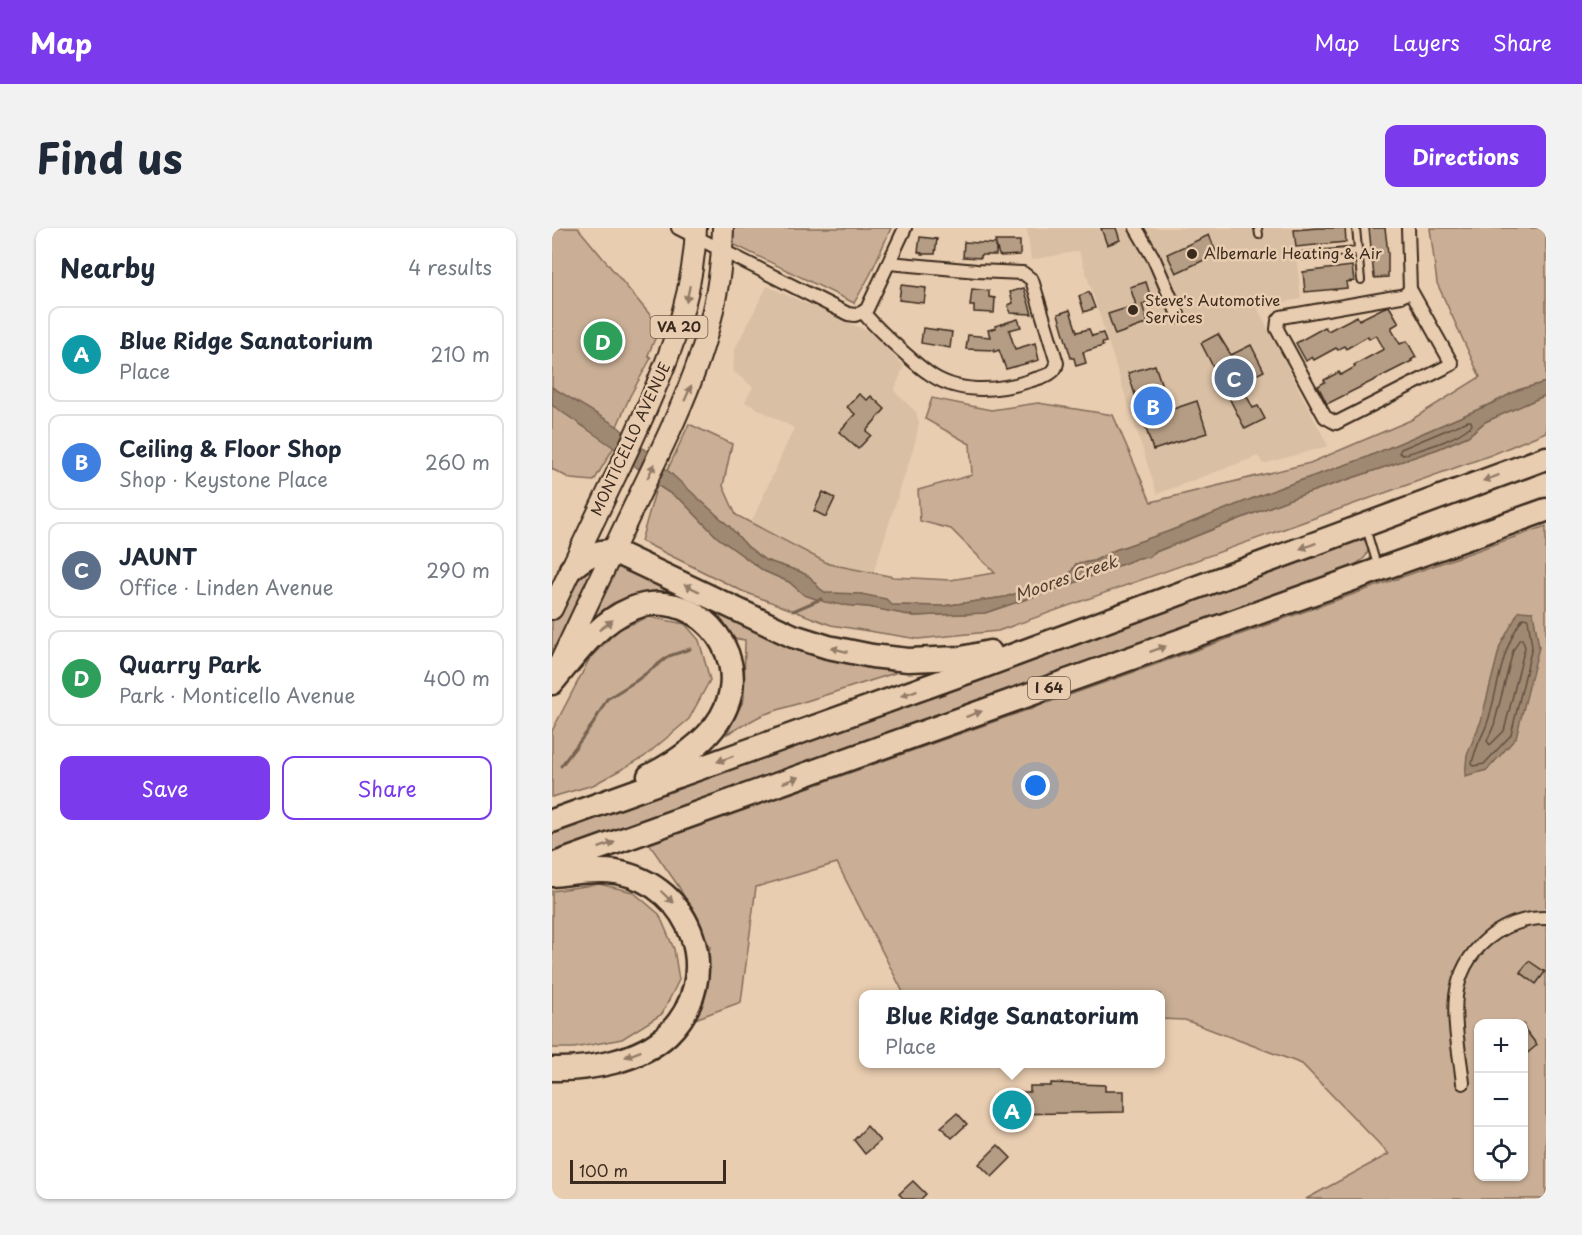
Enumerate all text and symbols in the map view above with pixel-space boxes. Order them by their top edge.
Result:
text: Map [30,21,92,64]
text: Map [1315,26,1359,58]
text: Layers [1392,26,1460,58]
text: Share [1493,26,1552,58]
text: Find us [36,125,183,188]
button: Directions [1385,125,1546,187]
place label: Albemarle Heating & Air [1204,241,1382,264]
marker: Albemarle Heating & Air [1185,247,1199,261]
text: Nearby [60,248,155,287]
text: 4 results [408,252,492,282]
one-way arrow [682,285,692,303]
place label: Steve's Automotive Services [1145,288,1280,328]
marker: Steve's Automotive Services [1126,303,1140,317]
road number: VA 20 [650,316,708,338]
pin: D [584,318,622,364]
text: Blue Ridge Sanatorium [119,323,373,356]
text: A [74,339,89,369]
text: 210 m [431,339,490,369]
text: Place [119,356,170,386]
pin: C [1214,356,1254,400]
street label: MONTICELLO AVENUE [584,358,675,519]
one-way arrow [683,384,692,401]
pin: B [1134,384,1172,429]
text: Ceiling & Floor Shop [119,431,342,464]
text: B [75,447,88,477]
text: 260 m [425,447,490,477]
one-way arrow [646,463,655,480]
text: Shop · Keystone Place [119,464,328,494]
one-way arrow [1482,474,1500,484]
text: JAUNT [119,539,197,572]
one-way arrow [1299,542,1317,551]
water label: Moores Creek [1011,548,1121,606]
text: C [74,555,89,585]
text: 290 m [426,555,490,585]
text: Office · Linden Avenue [119,572,334,602]
one-way arrow [684,583,701,592]
one-way arrow [598,619,613,631]
one-way arrow [1149,643,1167,653]
one-way arrow [830,644,848,654]
text: Quarry Park [119,647,261,680]
text: D [74,663,89,693]
text: 400 m [423,663,490,693]
road number: I 64 [1028,677,1070,699]
text: Park · Monticello Avenue [119,680,355,710]
one-way arrow [899,688,917,698]
one-way arrow [966,709,984,719]
one-way arrow [716,755,734,765]
button: Save [60,756,270,820]
button: Share [282,756,492,820]
your location [1021,771,1050,800]
one-way arrow [782,775,800,785]
one-way arrow [598,840,616,850]
one-way arrow [659,890,674,904]
popup [859,990,1165,1068]
text: Blue Ridge Sanatorium [885,998,1139,1031]
map controls [1474,1019,1528,1181]
button: + [1474,1019,1528,1073]
text: Place [885,1031,936,1061]
one-way arrow [624,1050,642,1059]
button: − [1474,1073,1528,1127]
pin: A [992,1088,1032,1132]
button: locate [1474,1127,1528,1181]
scale bar [570,1157,726,1184]
text: 100 m [579,1158,628,1182]

